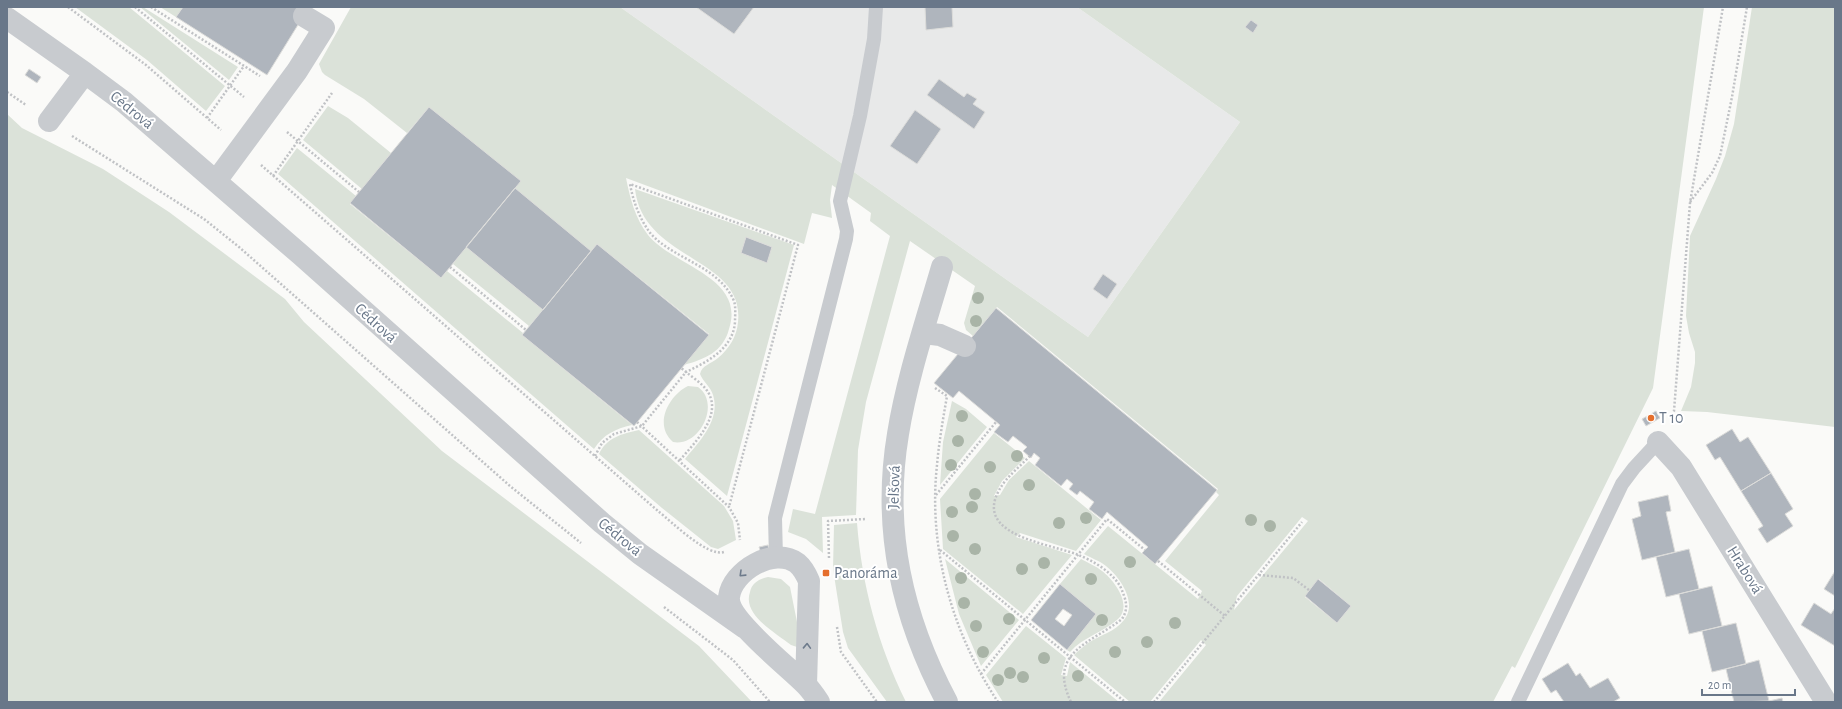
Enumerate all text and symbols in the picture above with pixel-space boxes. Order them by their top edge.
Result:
street label: Cédrová [107,88,157,132]
street label: Cédrová [352,300,400,346]
place label: T 10 [1659,410,1683,426]
marker: T 10 [1646,413,1656,423]
street label: Jelšová [885,465,903,509]
street label: Cédrová [595,515,645,559]
street label: Hrabová [1724,543,1766,597]
place label: Panoráma [834,565,898,581]
marker: Panoráma [821,568,831,578]
one-way arrow [739,569,747,577]
one-way arrow [803,643,811,649]
scale bar [1702,671,1795,697]
text: 20 m [1708,679,1731,691]

